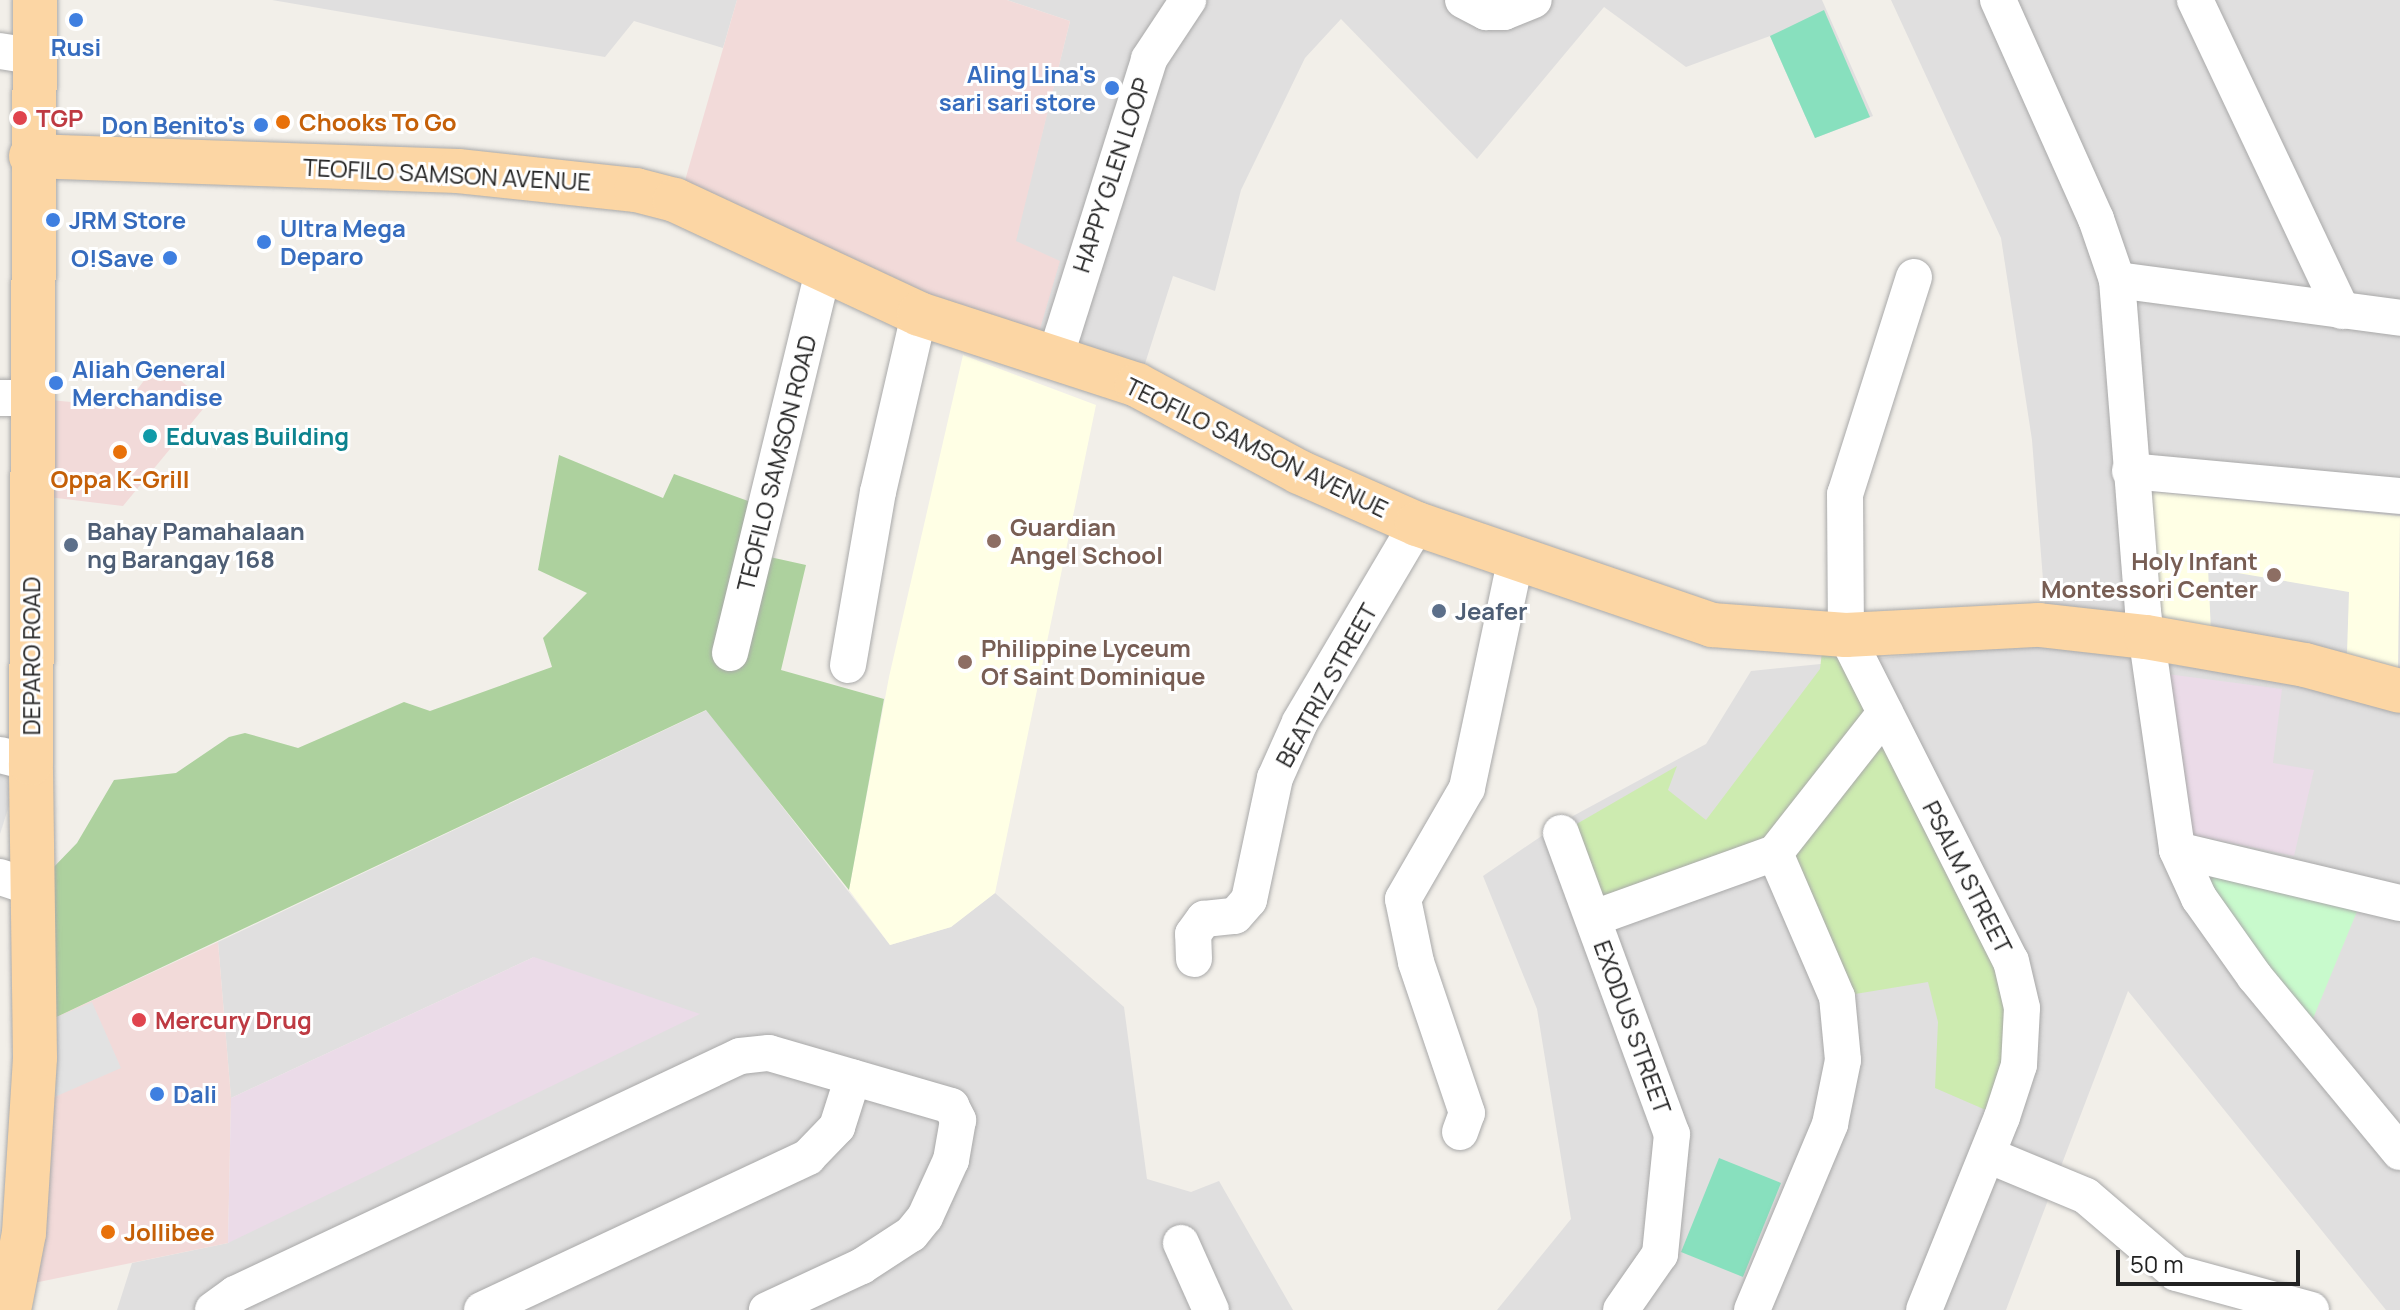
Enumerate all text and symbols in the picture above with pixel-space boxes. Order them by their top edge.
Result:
marker: Rusi [67,11,85,29]
place label: Rusi [51,33,101,61]
place label: Aling Lina's sari sari store [939,60,1096,116]
street label: HAPPY GLEN LOOP [1066,74,1156,276]
marker: Aling Lina's sari sari store [1103,79,1121,97]
place label: TGP [36,104,83,132]
place label: Chooks To Go [299,108,457,136]
marker: TGP [11,109,29,127]
place label: Don Benito's [101,111,245,139]
marker: Chooks To Go [274,113,292,131]
marker: Don Benito's [252,116,270,134]
street label: TEOFILO SAMSON AVENUE [302,152,592,196]
place label: JRM Store [69,206,186,234]
marker: JRM Store [44,211,62,229]
place label: Ultra Mega Deparo [280,214,406,270]
marker: Ultra Mega Deparo [255,233,273,251]
place label: O!Save [71,244,154,272]
marker: O!Save [161,249,179,267]
street label: TEOFILO SAMSON ROAD [730,332,822,594]
place label: Aliah General Merchandise [72,355,226,411]
street label: TEOFILO SAMSON AVENUE [1121,371,1393,523]
marker: Aliah General Merchandise [47,374,65,392]
place label: Eduvas Building [166,422,349,450]
marker: Eduvas Building [141,427,159,445]
marker: Oppa K-Grill [111,443,129,461]
place label: Oppa K-Grill [50,465,190,493]
place label: Guardian Angel School [1010,513,1163,569]
place label: Bahay Pamahalaan ng Barangay 168 [87,517,305,573]
marker: Guardian Angel School [985,532,1003,550]
marker: Bahay Pamahalaan ng Barangay 168 [62,536,80,554]
place label: Holy Infant Montessori Center [2041,547,2258,603]
marker: Holy Infant Montessori Center [2265,566,2283,584]
street label: DEPARO ROAD [17,577,45,735]
place label: Jeafer [1455,597,1528,625]
street label: BEATRIZ STREET [1269,598,1383,772]
marker: Jeafer [1430,602,1448,620]
place label: Philippine Lyceum Of Saint Dominique [981,634,1205,690]
marker: Philippine Lyceum Of Saint Dominique [956,653,974,671]
street label: PSALM STREET [1917,796,2019,958]
street label: EXODUS STREET [1588,936,1678,1118]
place label: Mercury Drug [155,1006,312,1034]
marker: Mercury Drug [130,1011,148,1029]
place label: Dali [173,1080,217,1108]
marker: Dali [148,1085,166,1103]
place label: Jollibee [124,1218,215,1246]
marker: Jollibee [99,1223,117,1241]
scale bar [2120,1234,2304,1284]
text: 50 m [2130,1247,2184,1280]

